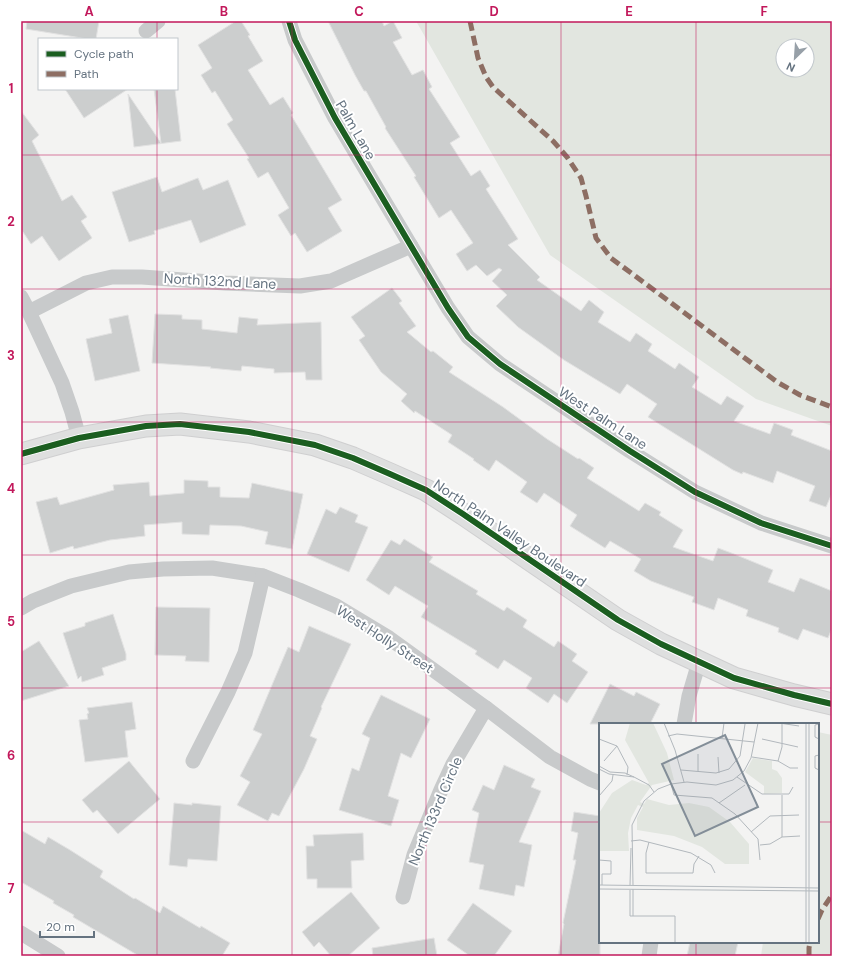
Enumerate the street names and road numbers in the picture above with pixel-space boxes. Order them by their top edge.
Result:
street label: Palm Lane [332,97,380,163]
street label: North 132nd Lane [163,269,277,293]
street label: West Palm Lane [555,383,651,453]
street label: North Palm Valley Boulevard [430,475,590,591]
street label: West Holly Street [333,601,437,677]
street label: North 133rd Circle [404,754,466,868]

